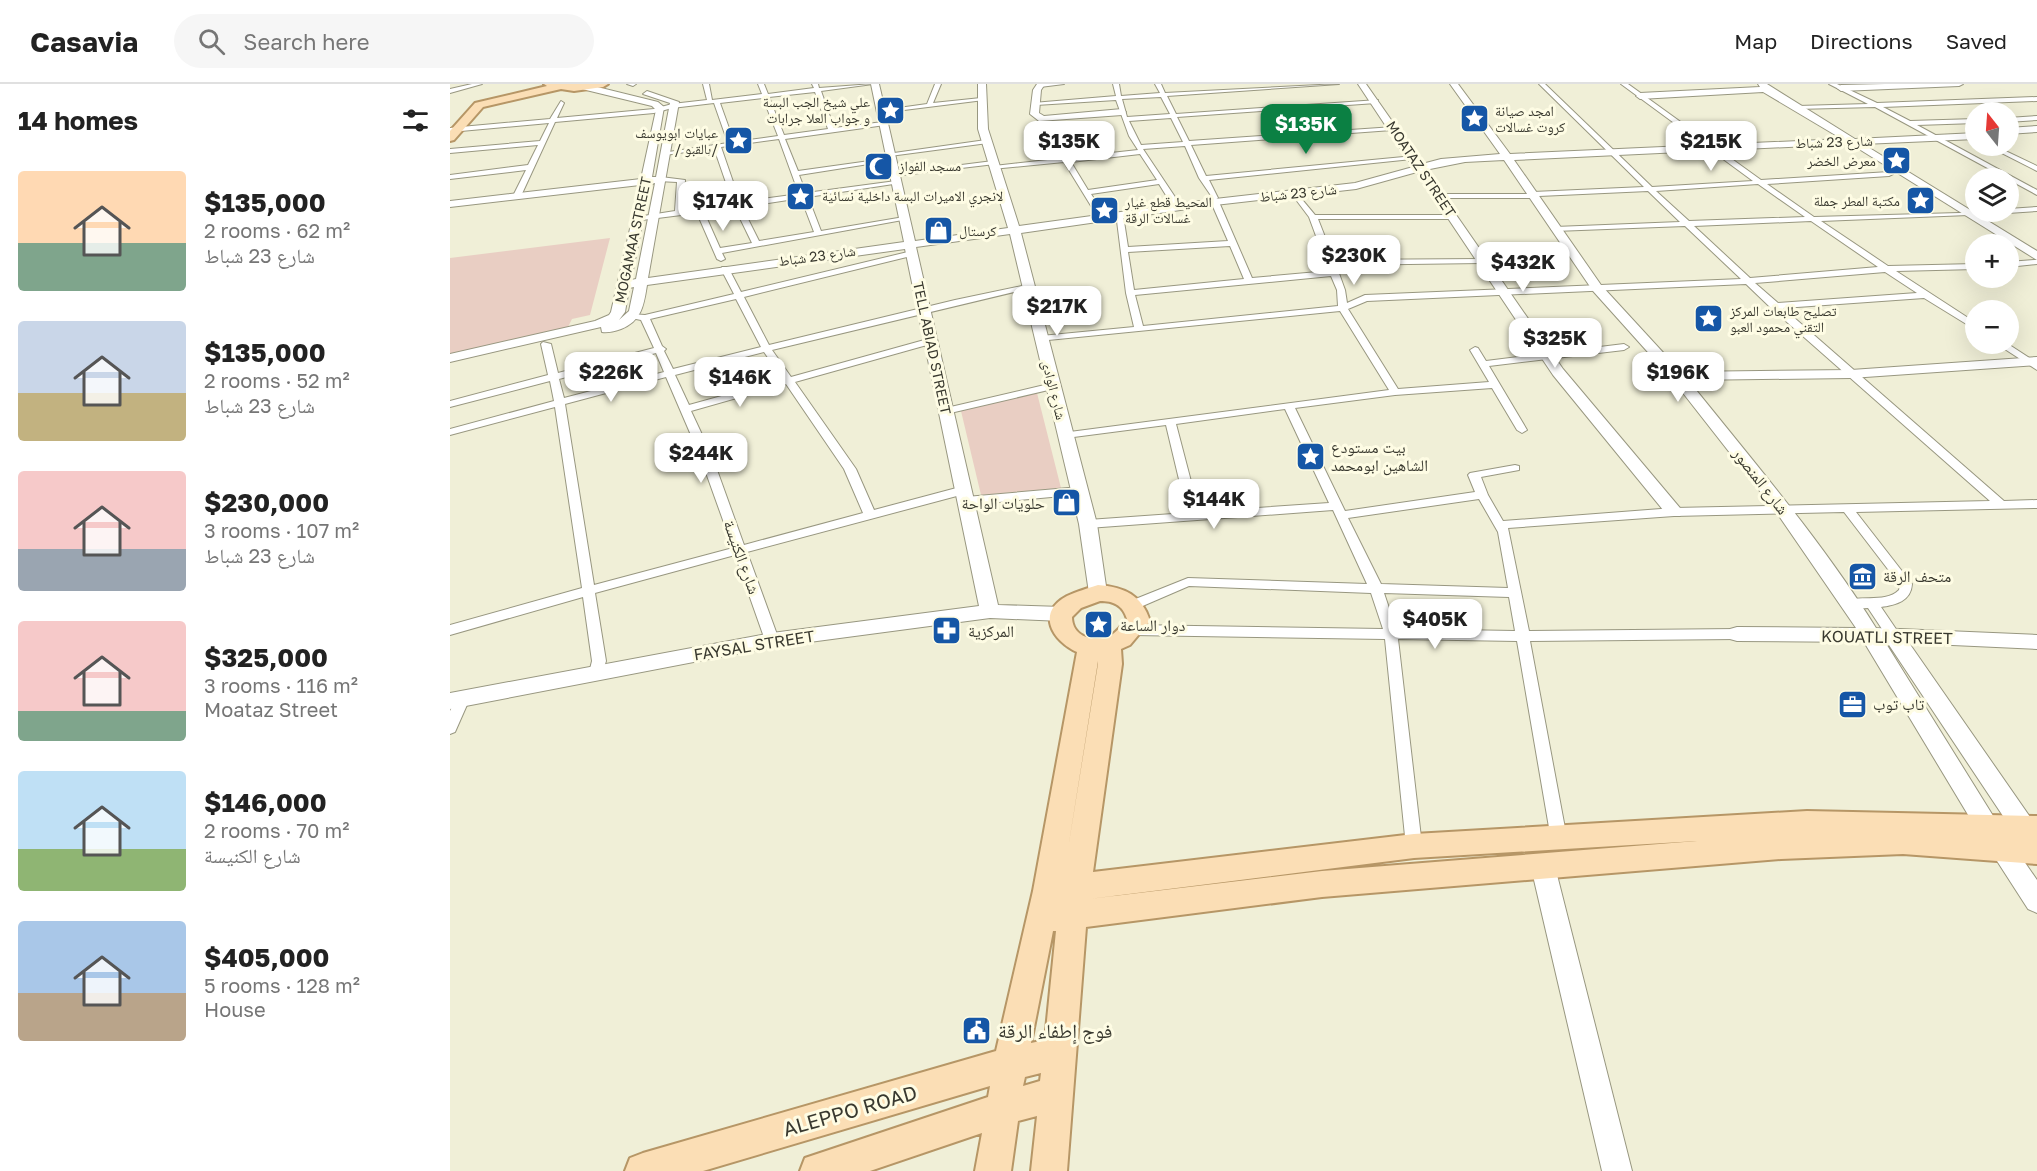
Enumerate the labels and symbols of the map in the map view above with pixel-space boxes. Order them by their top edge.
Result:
place label: علي شيخ الجب البسة و جواب العلا جرابات [763,93,870,127]
place icon: علي شيخ الجب البسة و جواب العلا جرابات [875,94,907,126]
place label: امجد صيانة كروت غسالات [1495,102,1565,136]
north arrow [1965,102,2019,156]
place icon: امجد صيانة كروت غسالات [1458,103,1490,135]
pin: $135K [1264,104,1348,155]
street label: MOATAZ STREET [1383,117,1460,220]
pin: $135K [1027,121,1111,172]
pin: $215K [1669,121,1753,172]
place label: عبايات ابويوسف / بالقبو/ [635,124,718,158]
place icon: عبايات ابويوسف / بالقبو/ [723,125,755,157]
street label: شارع 23 شباط [1795,132,1873,153]
place icon: معرض الخضر [1881,145,1913,177]
mosque icon: مسجد الفواز [862,150,894,182]
place label: معرض الخضر [1806,152,1876,170]
place label: مسجد الفواز [898,157,961,175]
street label: MOGAMAA STREET [611,175,654,305]
place icon: لانجري الاميرات البسة داخلية نسائية [785,180,817,212]
street label: شارع 23 شباط [1258,180,1338,207]
pin: $174K [681,181,765,232]
place icon: مكتبة المطر جملة [1905,185,1937,217]
place label: لانجري الاميرات البسة داخلية نسائية [822,187,1003,208]
place label: مكتبة المطر جملة [1814,192,1900,210]
place label: المحيط قطع غيار غسالات الرقة [1124,193,1212,227]
place icon: المحيط قطع غيار غسالات الرقة [1088,194,1120,226]
shop icon: كرستال [922,215,954,247]
place label: كرستال [959,222,997,240]
pin: $230K [1312,235,1396,286]
street label: شارع 23 شباط [777,242,857,271]
pin: $432K [1481,242,1565,293]
street label: TELL ABIAD STREET [910,280,955,416]
pin: $217K [1015,286,1099,337]
place label: تصليح طابعات المركز التقني محمود العبو [1729,302,1837,339]
place icon: تصليح طابعات المركز التقني محمود العبو [1693,303,1725,335]
pin: $325K [1513,318,1597,369]
pin: $226K [569,352,653,403]
pin: $196K [1636,352,1720,403]
pin: $146K [698,357,782,408]
street label: شارع الوادى [1037,358,1070,422]
pin: $244K [659,433,743,484]
place label: بيت مستودع الشاهين ابومحمد [1331,437,1428,476]
place icon: بيت مستودع الشاهين ابومحمد [1294,440,1326,472]
street label: شارع المنصور [1727,443,1793,519]
pin: $144K [1172,479,1256,530]
shop icon: حلويات الواحة [1050,487,1082,519]
place label: حلويات الواحة [962,493,1045,513]
street label: شارع الكنيسة [718,517,765,597]
museum icon: متحف الرقة [1846,560,1878,592]
place label: متحف الرقة [1883,566,1951,586]
pin: $405K [1393,599,1477,650]
place icon: دوار الساعة [1083,609,1115,641]
pharmacy icon: المركزية [931,615,963,647]
place label: دوار الساعة [1120,615,1185,635]
place label: المركزية [968,621,1014,641]
street label: FAYSAL STREET [692,626,816,664]
street label: KOUATLI STREET [1821,626,1953,648]
office icon: تاب توب [1836,688,1868,720]
place label: تاب توب [1873,694,1925,714]
public building icon: فوج إطفاء الرقة [961,1015,993,1047]
place label: فوج إطفاء الرقة [998,1018,1113,1045]
street label: ALEPPO ROAD [780,1079,920,1141]

